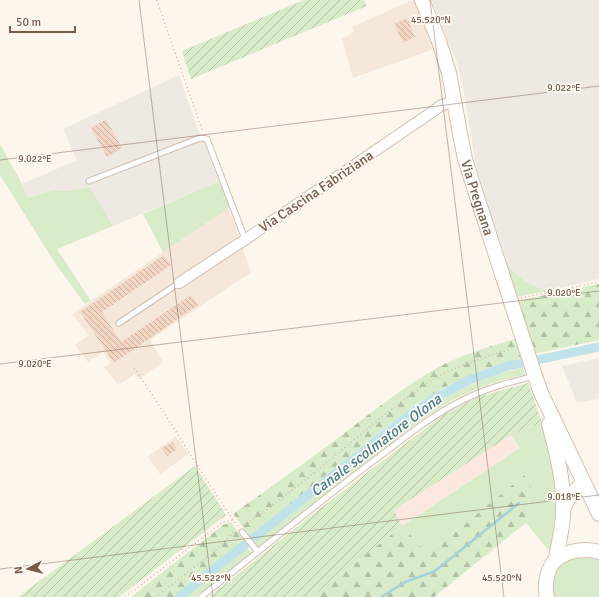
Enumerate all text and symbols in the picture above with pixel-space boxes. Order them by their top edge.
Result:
scale bar [10,8,75,34]
text: 45.520°N [411,14,451,26]
text: 50 m [16,15,41,30]
text: 9.022°E [547,82,581,94]
street label: Via Cascina Fabriziana [256,147,377,236]
text: 9.022°E [18,153,52,165]
street label: Via Pregnana [457,158,497,238]
text: 9.020°E [547,287,581,299]
text: 9.020°E [18,358,52,370]
water label: Canale scolmatore Olona [307,390,445,500]
text: 9.018°E [547,491,581,503]
north arrow [8,549,48,589]
text: N [12,566,25,575]
text: 45.522°N [191,572,231,584]
text: 45.520°N [482,572,522,584]

